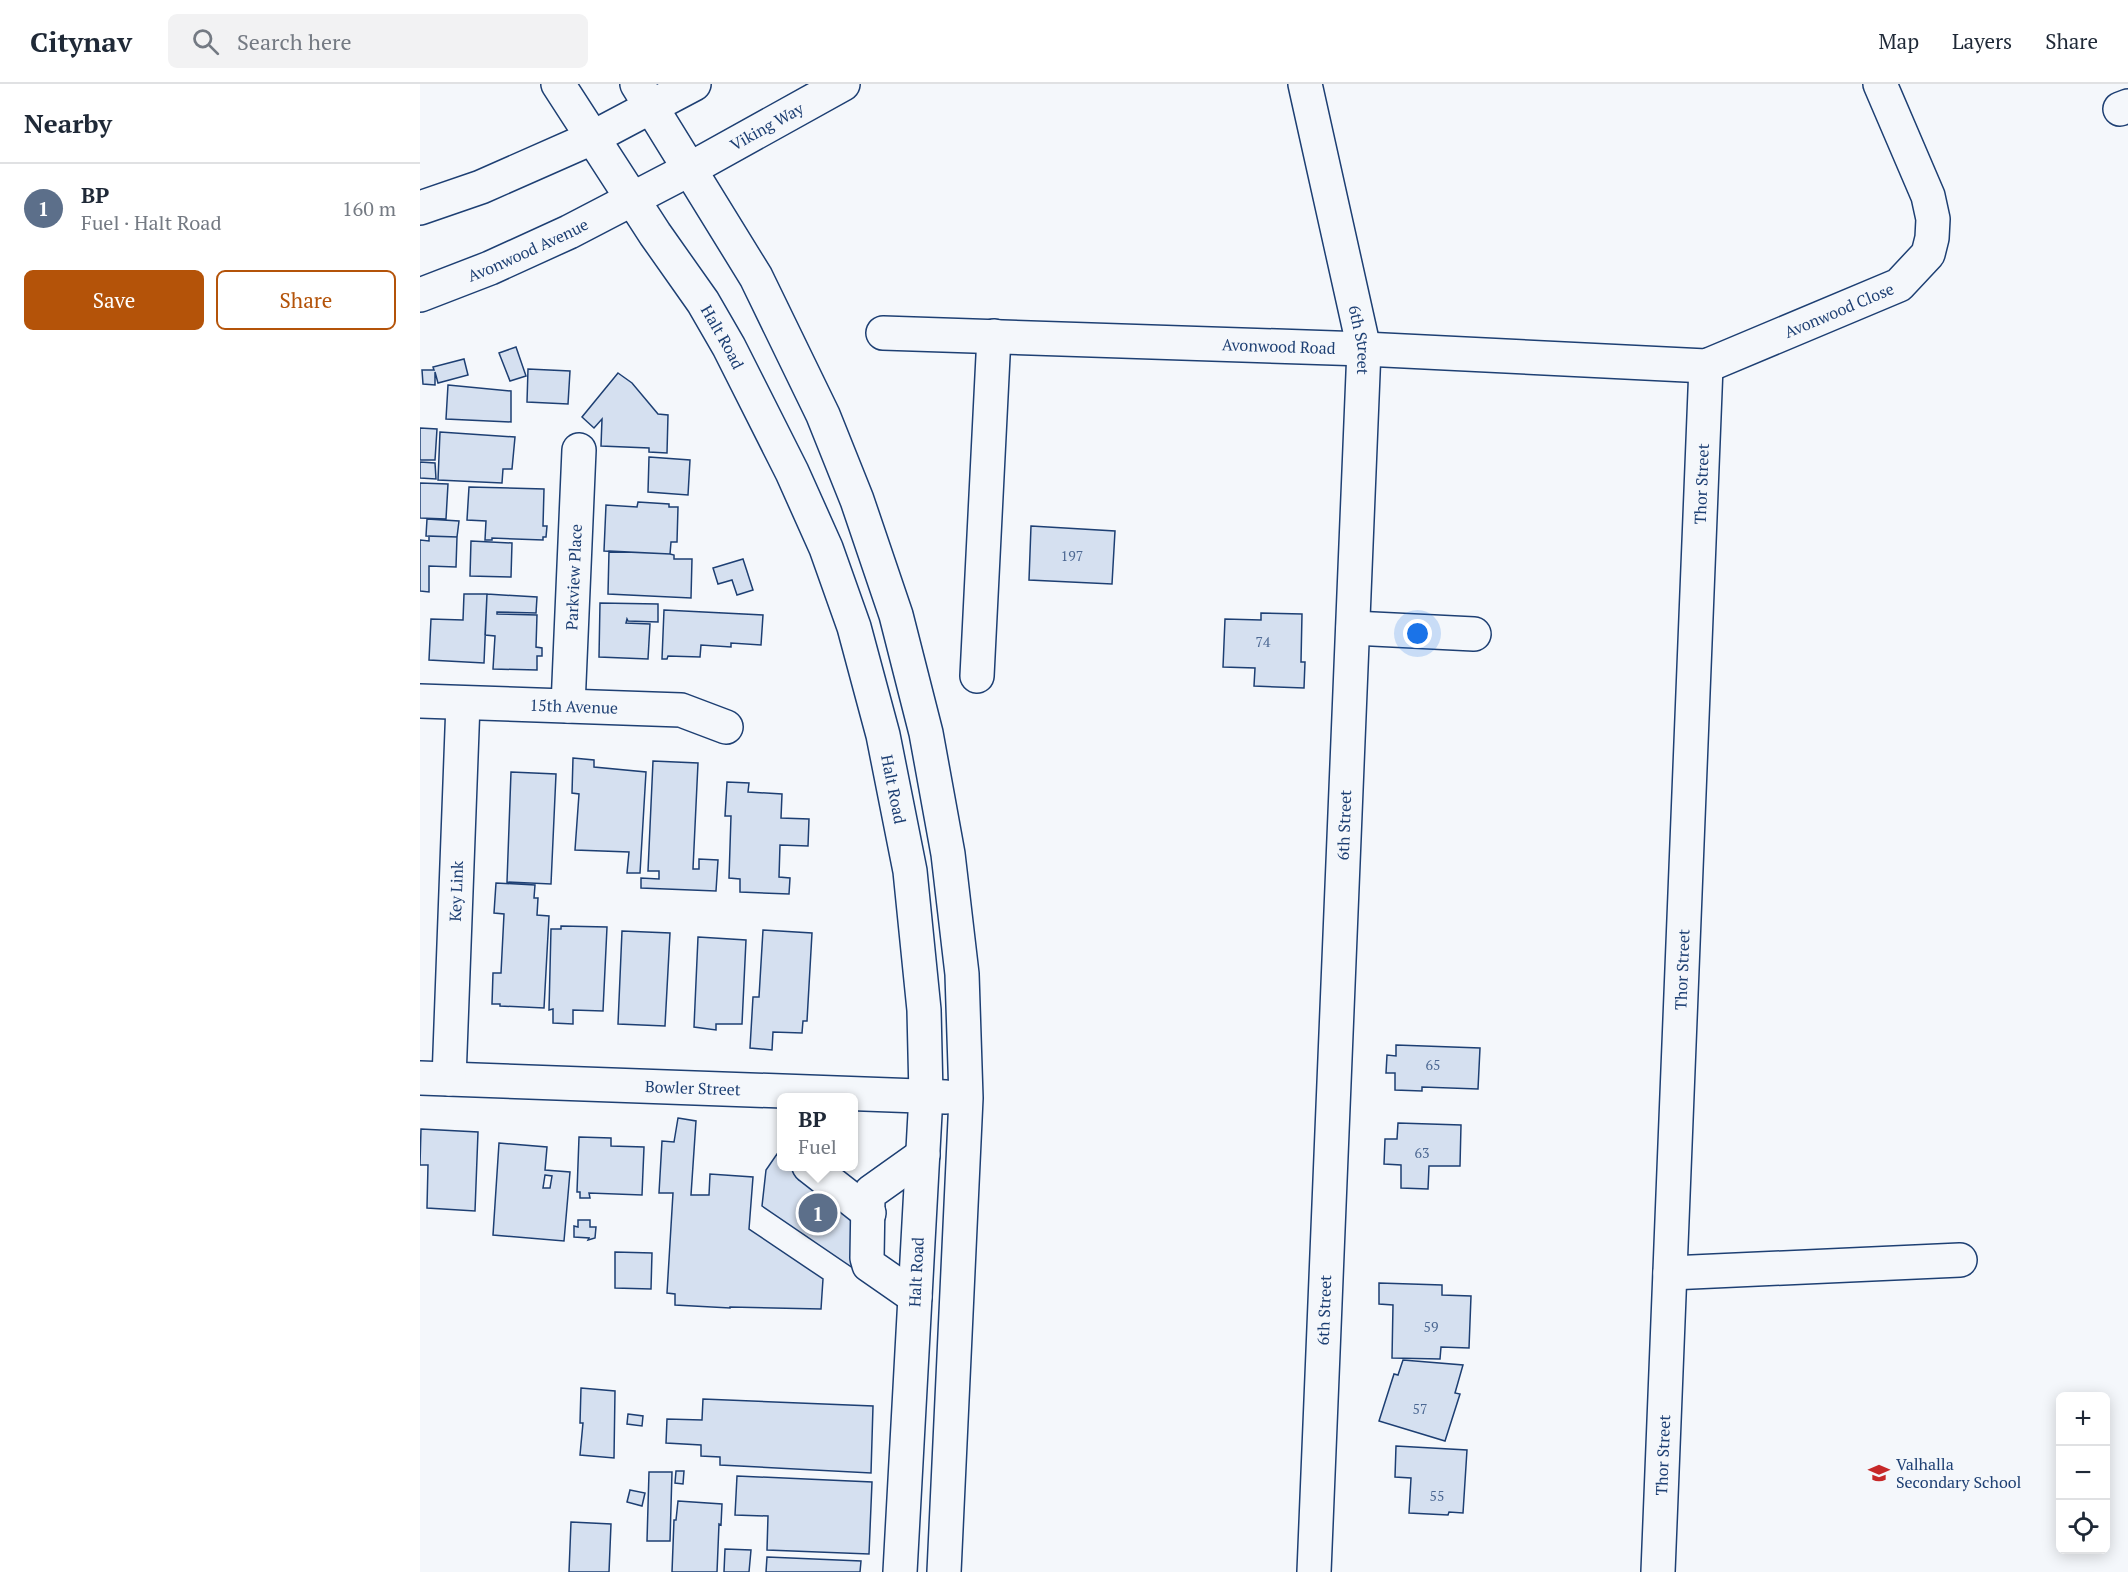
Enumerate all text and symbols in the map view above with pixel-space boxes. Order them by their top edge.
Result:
search box [168,14,588,68]
text: Citynav [30,23,132,60]
icon: search [189,25,222,58]
text: Search here [237,27,352,56]
text: Map [1878,27,1919,55]
text: Layers [1952,27,2012,55]
text: Share [2045,27,2098,55]
street label: Viking Way [726,97,808,156]
text: Nearby [24,106,112,140]
text: BP [81,180,109,209]
text: 1 [38,195,49,222]
text: 160 m [342,195,396,222]
text: Fuel · Halt Road [81,209,222,236]
street label: Avonwood Avenue [465,213,592,287]
button: Save [24,270,204,330]
button: Share [216,270,396,330]
street label: Avonwood Close [1781,277,1897,343]
street label: Halt Road [696,301,749,373]
street label: 6th Street [1344,303,1375,375]
street label: Avonwood Road [1222,333,1336,359]
street label: Thor Street [1689,443,1714,525]
street label: Parkview Place [560,524,587,631]
house number: 197 [1061,546,1083,565]
your location [1403,619,1432,648]
house number: 74 [1256,632,1271,651]
street label: 15th Avenue [529,694,618,719]
street label: Halt Road [876,753,911,826]
street label: 6th Street [1332,789,1356,861]
street label: Key Link [444,860,468,922]
street label: Thor Street [1669,929,1695,1010]
house number: 65 [1426,1055,1440,1074]
street label: Bowler Street [645,1075,741,1101]
popup [777,1093,858,1171]
text: BP [798,1104,827,1133]
text: Fuel [798,1133,837,1160]
house number: 63 [1415,1143,1429,1162]
pin: 1 [798,1190,838,1236]
street label: Halt Road [903,1236,929,1308]
street label: 6th Street [1312,1274,1336,1346]
house number: 59 [1424,1317,1438,1336]
map controls [2056,1392,2110,1554]
button: + [2056,1392,2110,1446]
house number: 57 [1413,1399,1427,1418]
street label: Thor Street [1650,1414,1675,1496]
button: − [2056,1446,2110,1500]
place label: Valhalla Secondary School [1896,1453,2022,1493]
school or university icon: Valhalla Secondary School [1867,1461,1891,1485]
house number: 55 [1430,1486,1444,1505]
button: locate [2056,1500,2110,1554]

